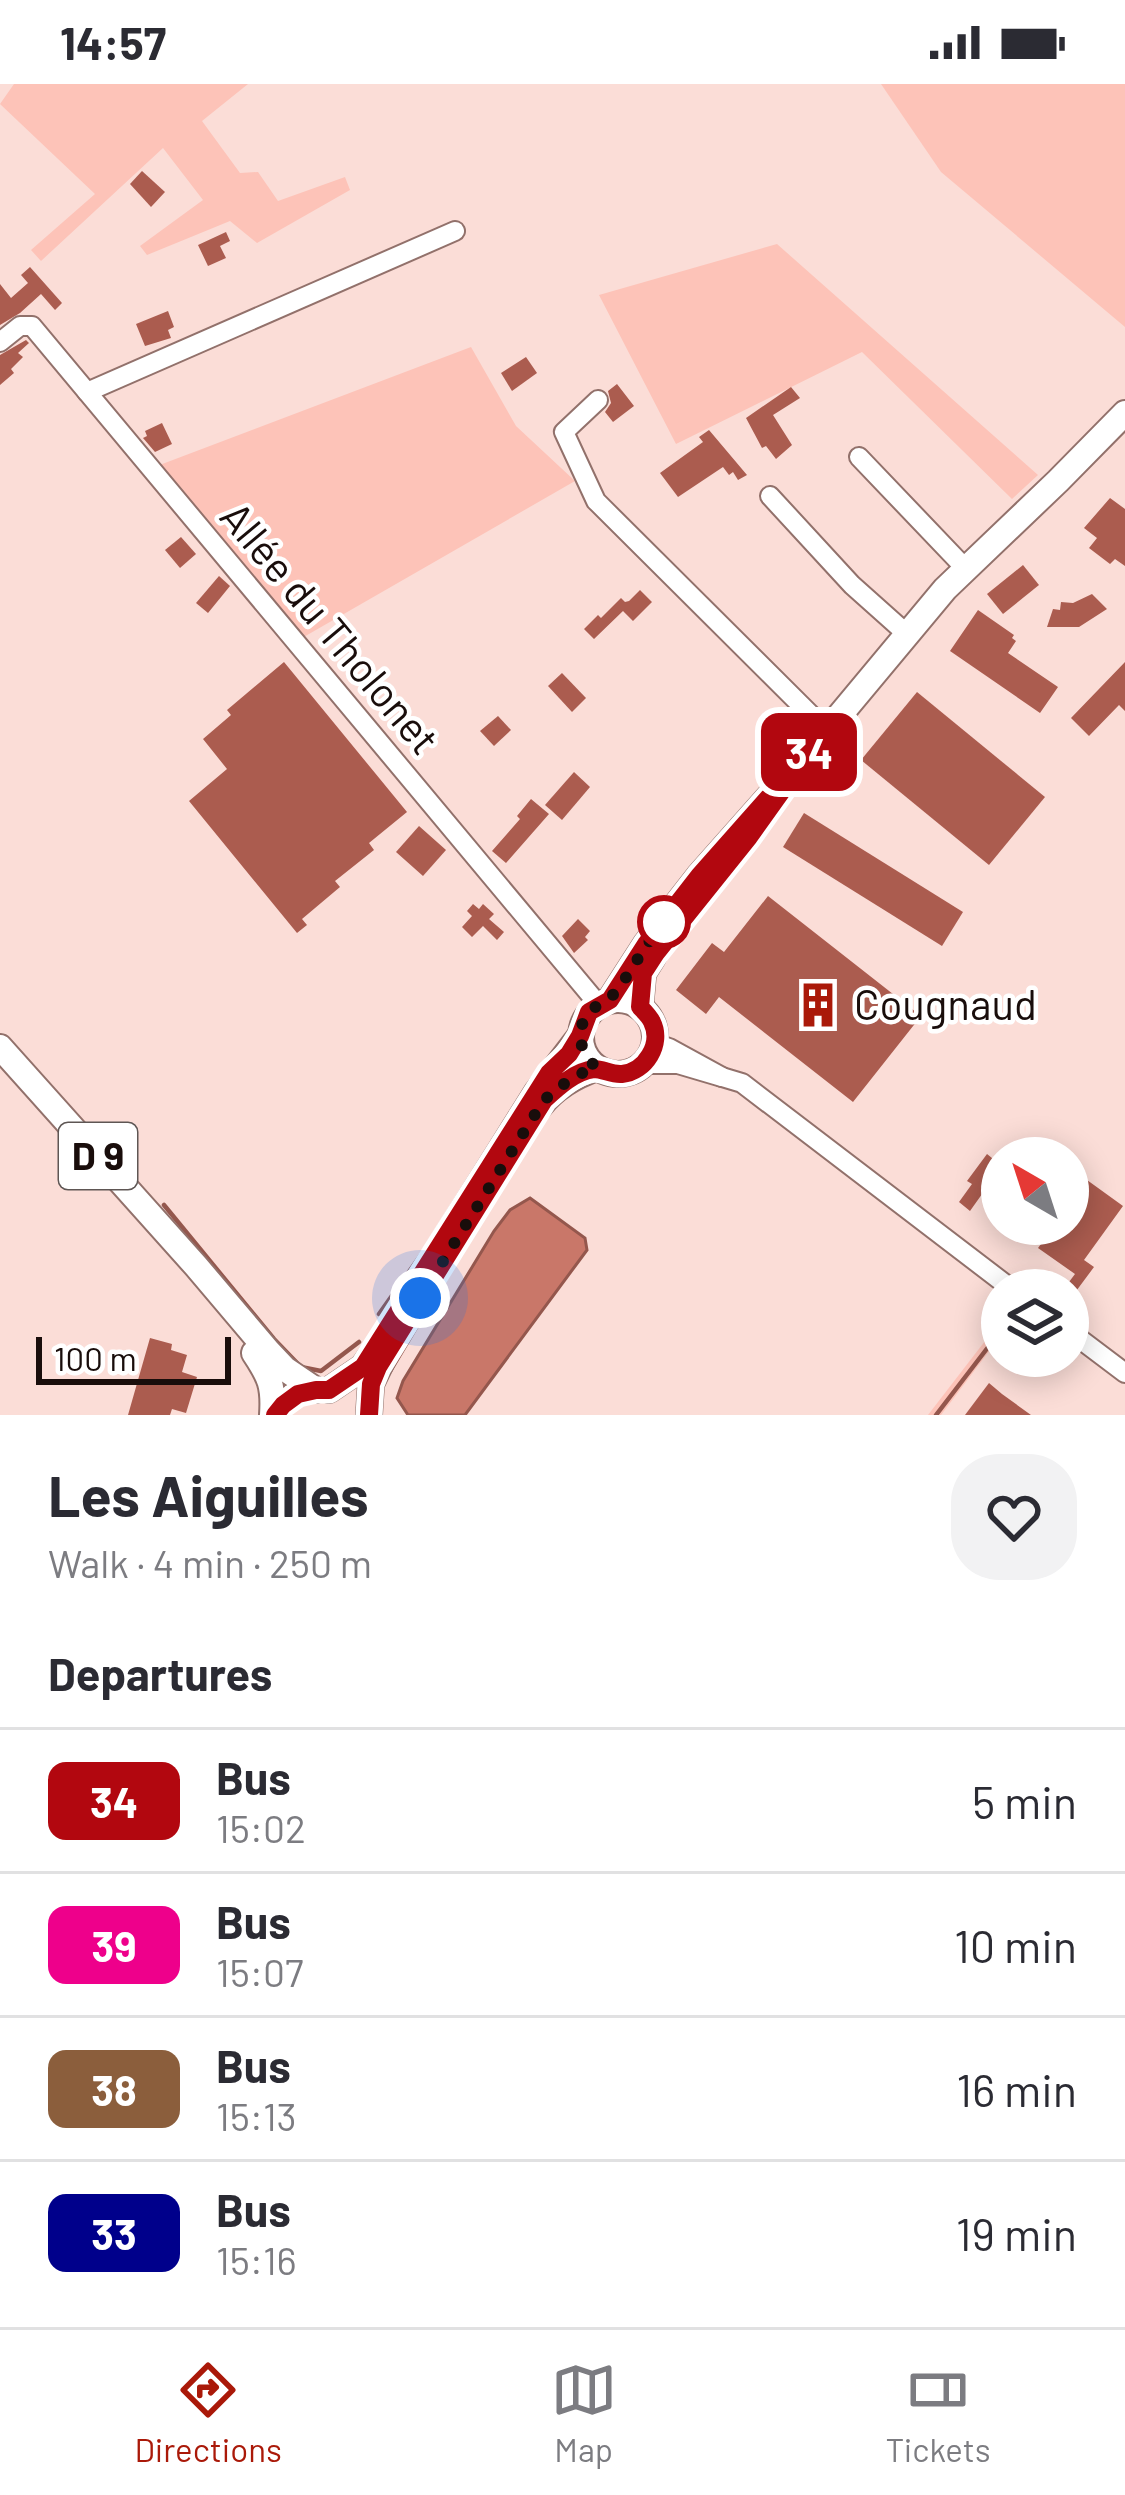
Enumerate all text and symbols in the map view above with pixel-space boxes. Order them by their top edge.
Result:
text: 14:57 [60,15,166,69]
street label: Allée du Tholonet [212,491,451,763]
line badge: 34 [755,713,863,791]
text: 34 [785,727,833,777]
unlabelled marker [639,897,689,947]
place label: Cougnaud [854,978,1037,1029]
building icon: Cougnaud [793,980,843,1030]
road number: D 9 [59,1123,137,1189]
north arrow [981,1137,1089,1245]
map controls [981,1137,1089,1377]
your location [390,1268,450,1328]
button: layers [981,1269,1089,1377]
scale bar [36,1331,231,1384]
text: 100 m [54,1338,137,1378]
button: heart [951,1454,1077,1580]
text: Les Aiguilles [48,1460,369,1528]
text: Walk · 4 min · 250 m [48,1539,372,1586]
text: Departures [48,1646,272,1700]
text: Bus [216,1750,291,1804]
text: 5 min [972,1774,1077,1828]
text: 34 [90,1776,138,1826]
text: 15:02 [216,1804,306,1851]
text: Bus [216,1894,291,1948]
text: 10 min [954,1918,1077,1972]
text: 39 [92,1920,136,1970]
text: 15:07 [216,1948,303,1995]
text: Bus [216,2038,291,2092]
text: 16 min [956,2062,1077,2116]
text: 38 [91,2064,137,2114]
text: 15:13 [216,2092,297,2139]
text: Bus [216,2182,291,2236]
text: 19 min [956,2206,1077,2260]
text: 33 [91,2208,137,2258]
text: 15:16 [216,2236,297,2283]
tab: Directions [134,2357,282,2469]
tab: Map [551,2357,617,2469]
tab: Tickets [886,2357,991,2469]

